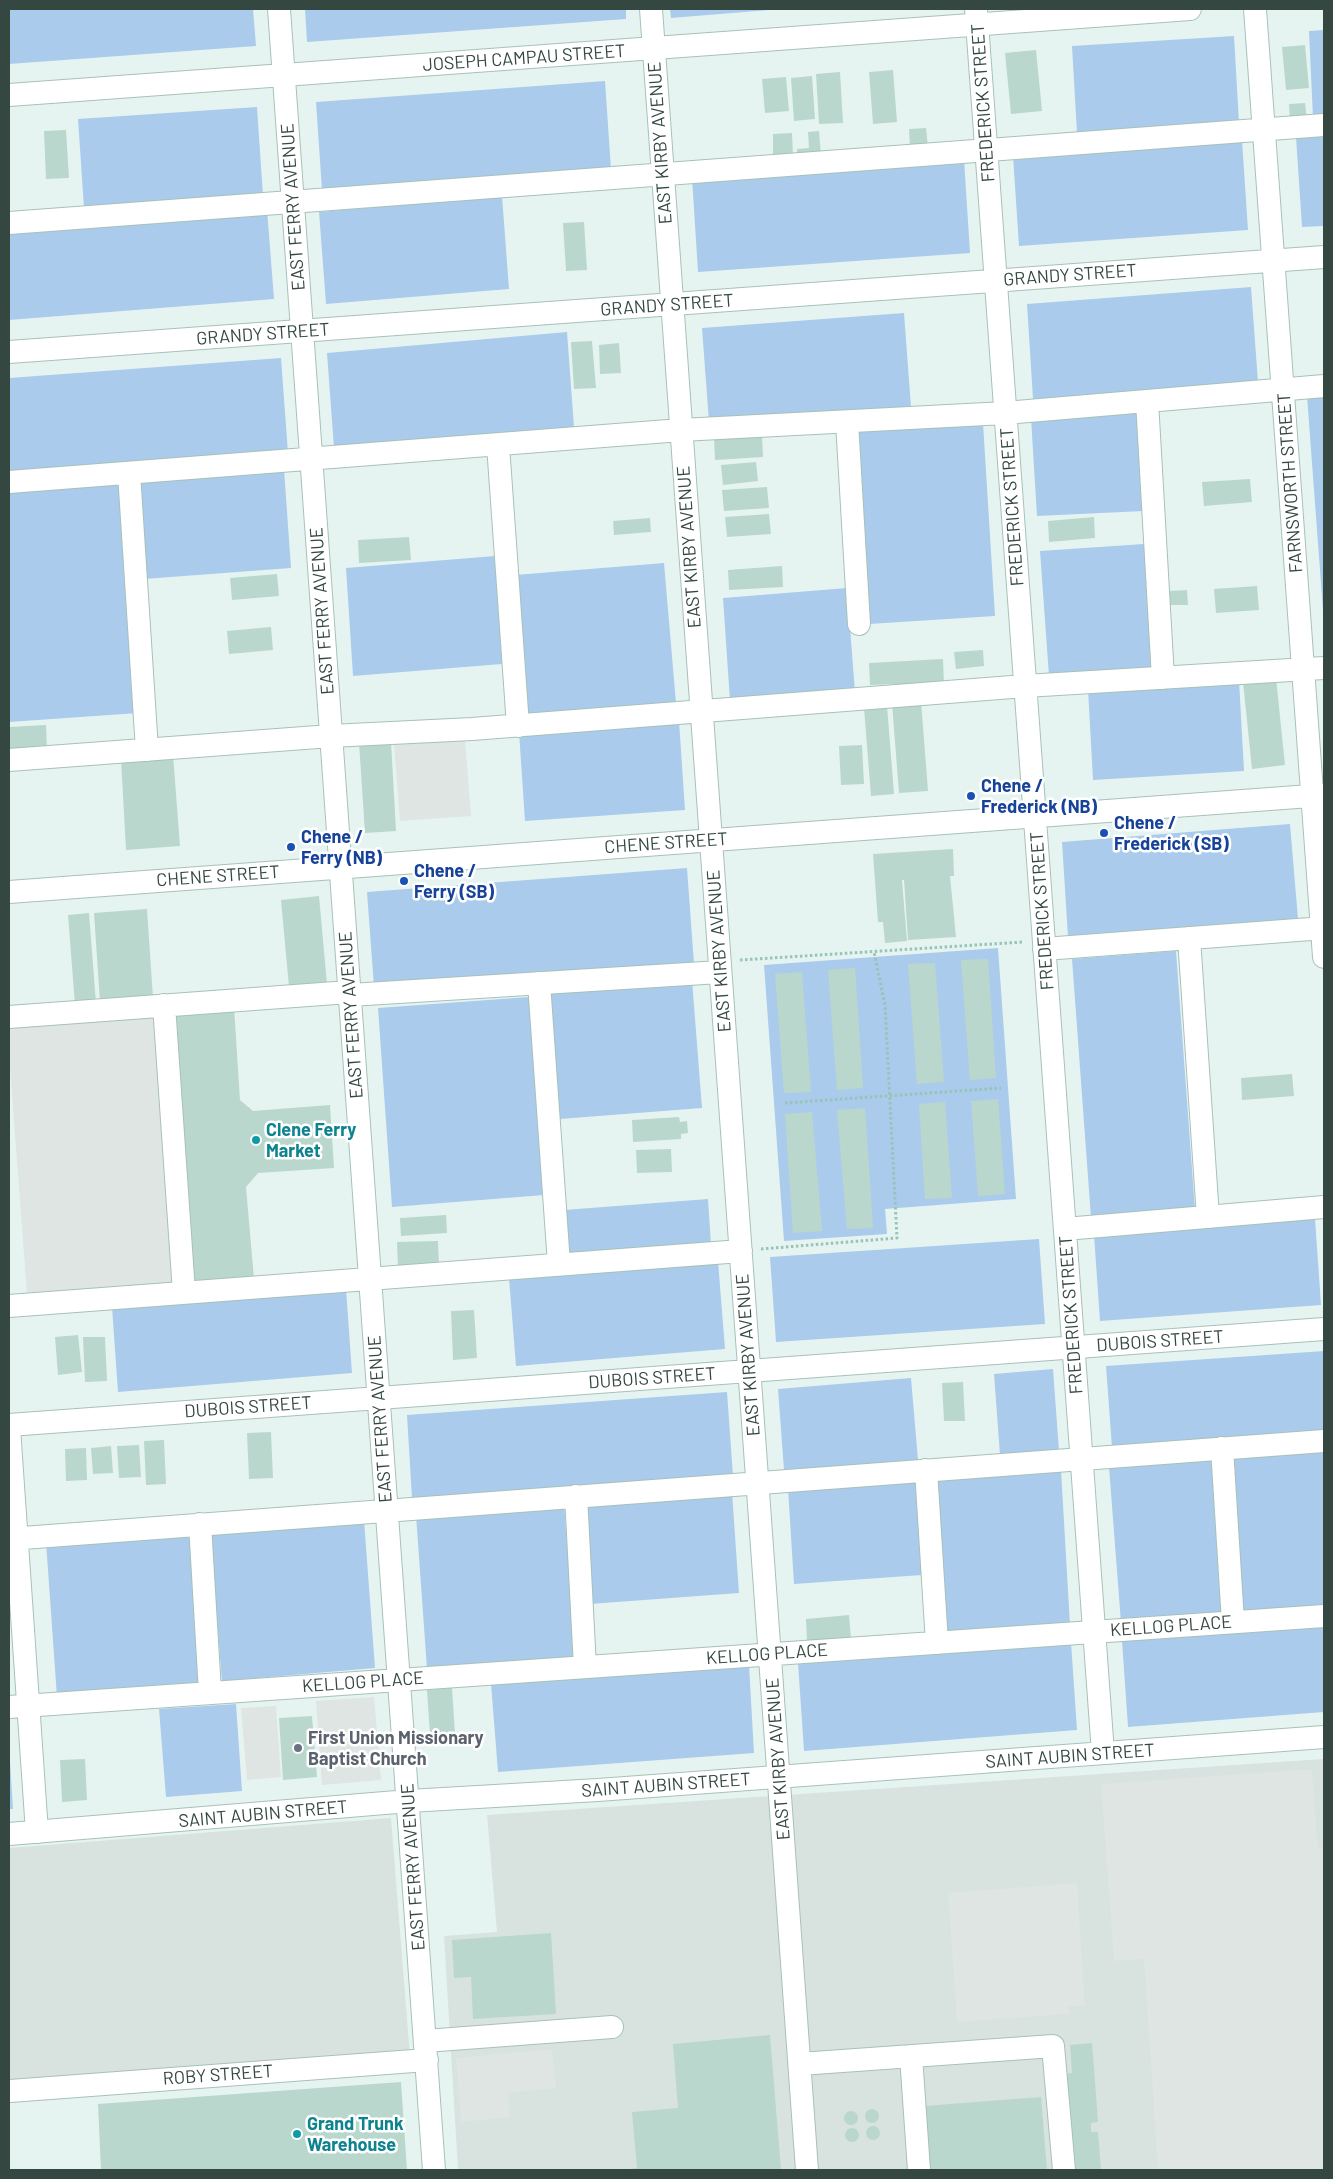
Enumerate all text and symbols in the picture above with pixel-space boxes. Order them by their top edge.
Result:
street label: FREDERICK STREET [967,23,999,183]
street label: JOSEPH CAMPAU STREET [422,40,626,76]
street label: EAST KIRBY AVENUE [644,61,676,225]
street label: EAST FERRY AVENUE [276,122,310,292]
street label: GRANDY STREET [1003,260,1137,290]
street label: GRANDY STREET [600,290,734,320]
street label: GRANDY STREET [196,319,330,349]
street label: FARNSWORTH STREET [1273,392,1307,574]
street label: FREDERICK STREET [996,427,1028,587]
street label: EAST KIRBY AVENUE [673,465,705,629]
street label: EAST FERRY AVENUE [305,526,339,696]
place label: Chene / Frederick (NB) [981,775,1097,818]
marker: Chene / Frederick (NB) [965,790,977,802]
place label: Chene / Frederick (SB) [1114,812,1229,854]
place label: Chene / Ferry (NB) [301,826,382,869]
marker: Chene / Frederick (SB) [1098,827,1110,839]
street label: CHENE STREET [604,828,728,858]
street label: FREDERICK STREET [1026,831,1058,991]
marker: Chene / Ferry (NB) [285,841,297,853]
place label: Chene / Ferry (SB) [414,860,494,902]
street label: CHENE STREET [156,861,280,891]
street label: EAST KIRBY AVENUE [703,869,735,1033]
marker: Chene / Ferry (SB) [398,875,410,887]
street label: EAST FERRY AVENUE [334,930,368,1100]
place label: Clene Ferry Market [266,1119,356,1162]
marker: Clene Ferry Market [250,1134,262,1146]
street label: FREDERICK STREET [1055,1235,1087,1395]
street label: EAST KIRBY AVENUE [732,1273,764,1437]
street label: DUBOIS STREET [1096,1326,1224,1356]
street label: EAST FERRY AVENUE [363,1334,397,1504]
street label: DUBOIS STREET [588,1363,716,1393]
street label: DUBOIS STREET [184,1392,312,1422]
street label: KELLOG PLACE [1109,1611,1233,1641]
street label: KELLOG PLACE [705,1639,829,1669]
street label: KELLOG PLACE [301,1667,425,1697]
street label: EAST KIRBY AVENUE [762,1677,794,1841]
place label: First Union Missionary Baptist Church [308,1727,484,1770]
street label: SAINT AUBIN STREET [985,1739,1155,1773]
marker: First Union Missionary Baptist Church [292,1742,304,1754]
street label: SAINT AUBIN STREET [581,1768,751,1802]
street label: EAST FERRY AVENUE [396,1782,430,1952]
street label: SAINT AUBIN STREET [178,1796,348,1832]
street label: ROBY STREET [162,2060,274,2090]
place label: Grand Trunk Warehouse [307,2113,404,2156]
marker: Grand Trunk Warehouse [291,2128,303,2140]

